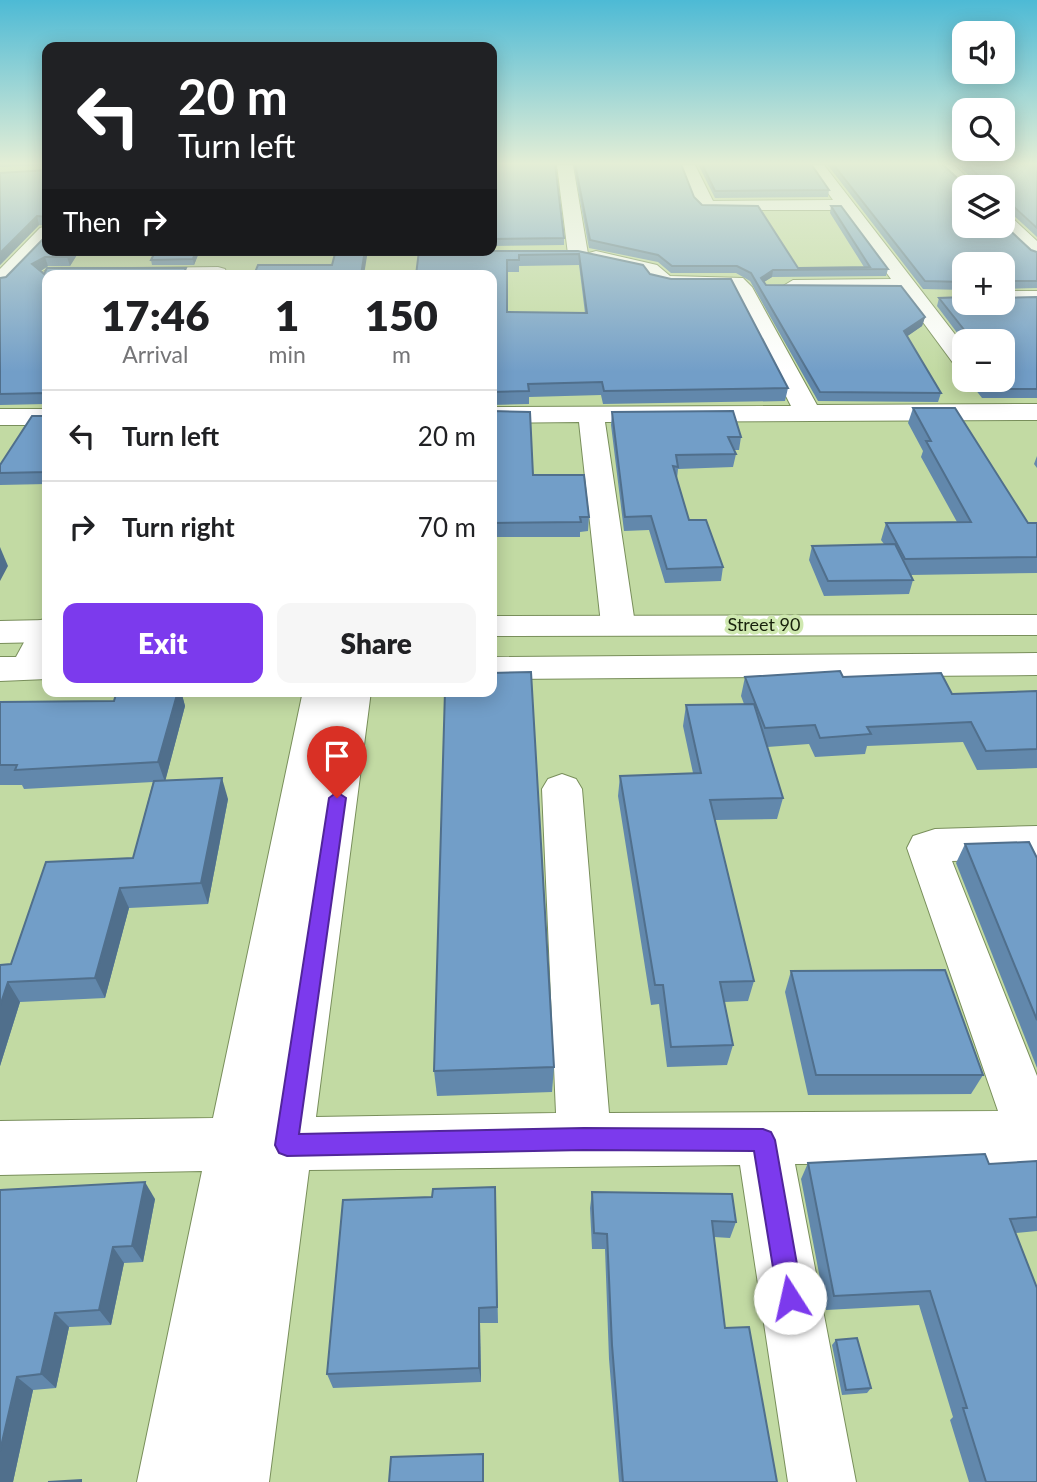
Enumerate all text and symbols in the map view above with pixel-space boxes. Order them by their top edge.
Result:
map controls [952,21,1015,392]
button: sound [952,21,1015,84]
text: 20 m [178,67,288,125]
icon: left [63,70,154,161]
button: search [952,98,1015,161]
text: Turn left [178,126,295,165]
button: layers [952,175,1015,238]
icon: right [135,203,173,241]
text: Then [63,206,121,238]
button: + [952,252,1015,315]
text: 17:46 [101,290,210,340]
text: 1 [275,290,299,340]
text: 150 [365,290,438,340]
button: − [952,329,1015,392]
text: Arrival [122,340,188,368]
text: min [269,340,306,368]
text: m [392,340,411,368]
icon: left [63,417,101,455]
text: Turn left [122,420,219,452]
text: 20 m [418,420,476,452]
icon: right [63,508,101,546]
text: Turn right [122,511,235,543]
text: 70 m [418,511,476,543]
button: Exit [63,603,263,683]
button: Share [277,603,476,683]
street label: Street 90 [728,613,800,635]
pin [307,726,367,798]
icon: arrive [318,737,356,775]
position arrow [753,1261,827,1335]

